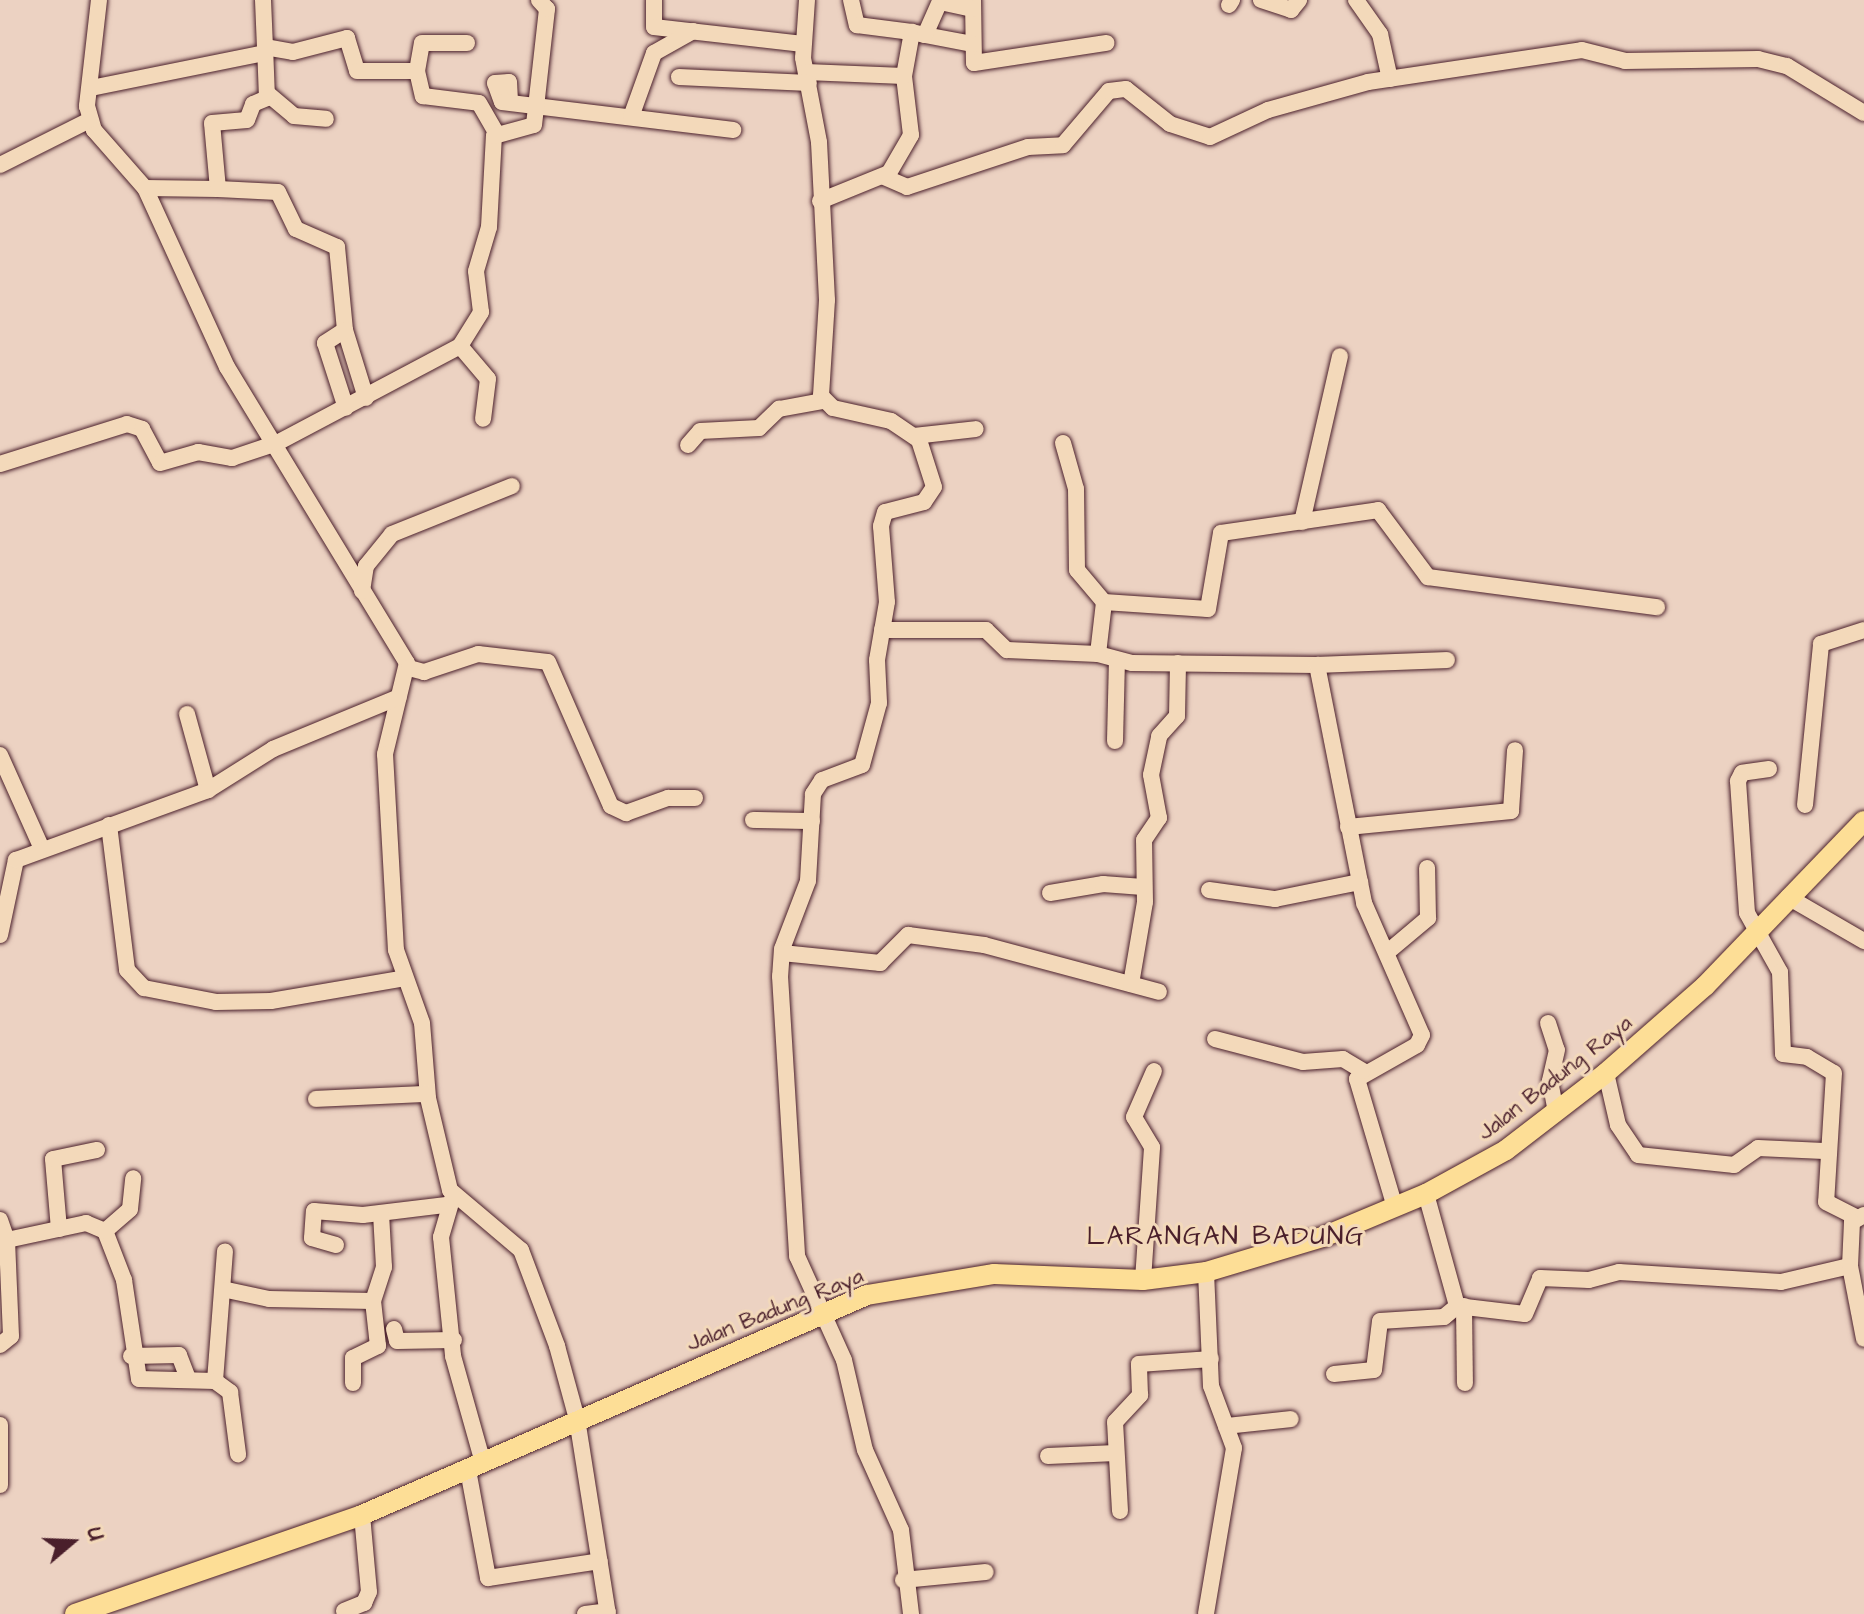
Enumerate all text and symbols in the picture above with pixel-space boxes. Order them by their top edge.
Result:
street label: Jalan Badung Raya [1473,1010,1637,1146]
district label: LARANGAN BADUNG [1087,1221,1365,1253]
street label: Jalan Badung Raya [683,1263,867,1357]
north arrow [32,1502,112,1582]
text: U [78,1523,112,1545]

